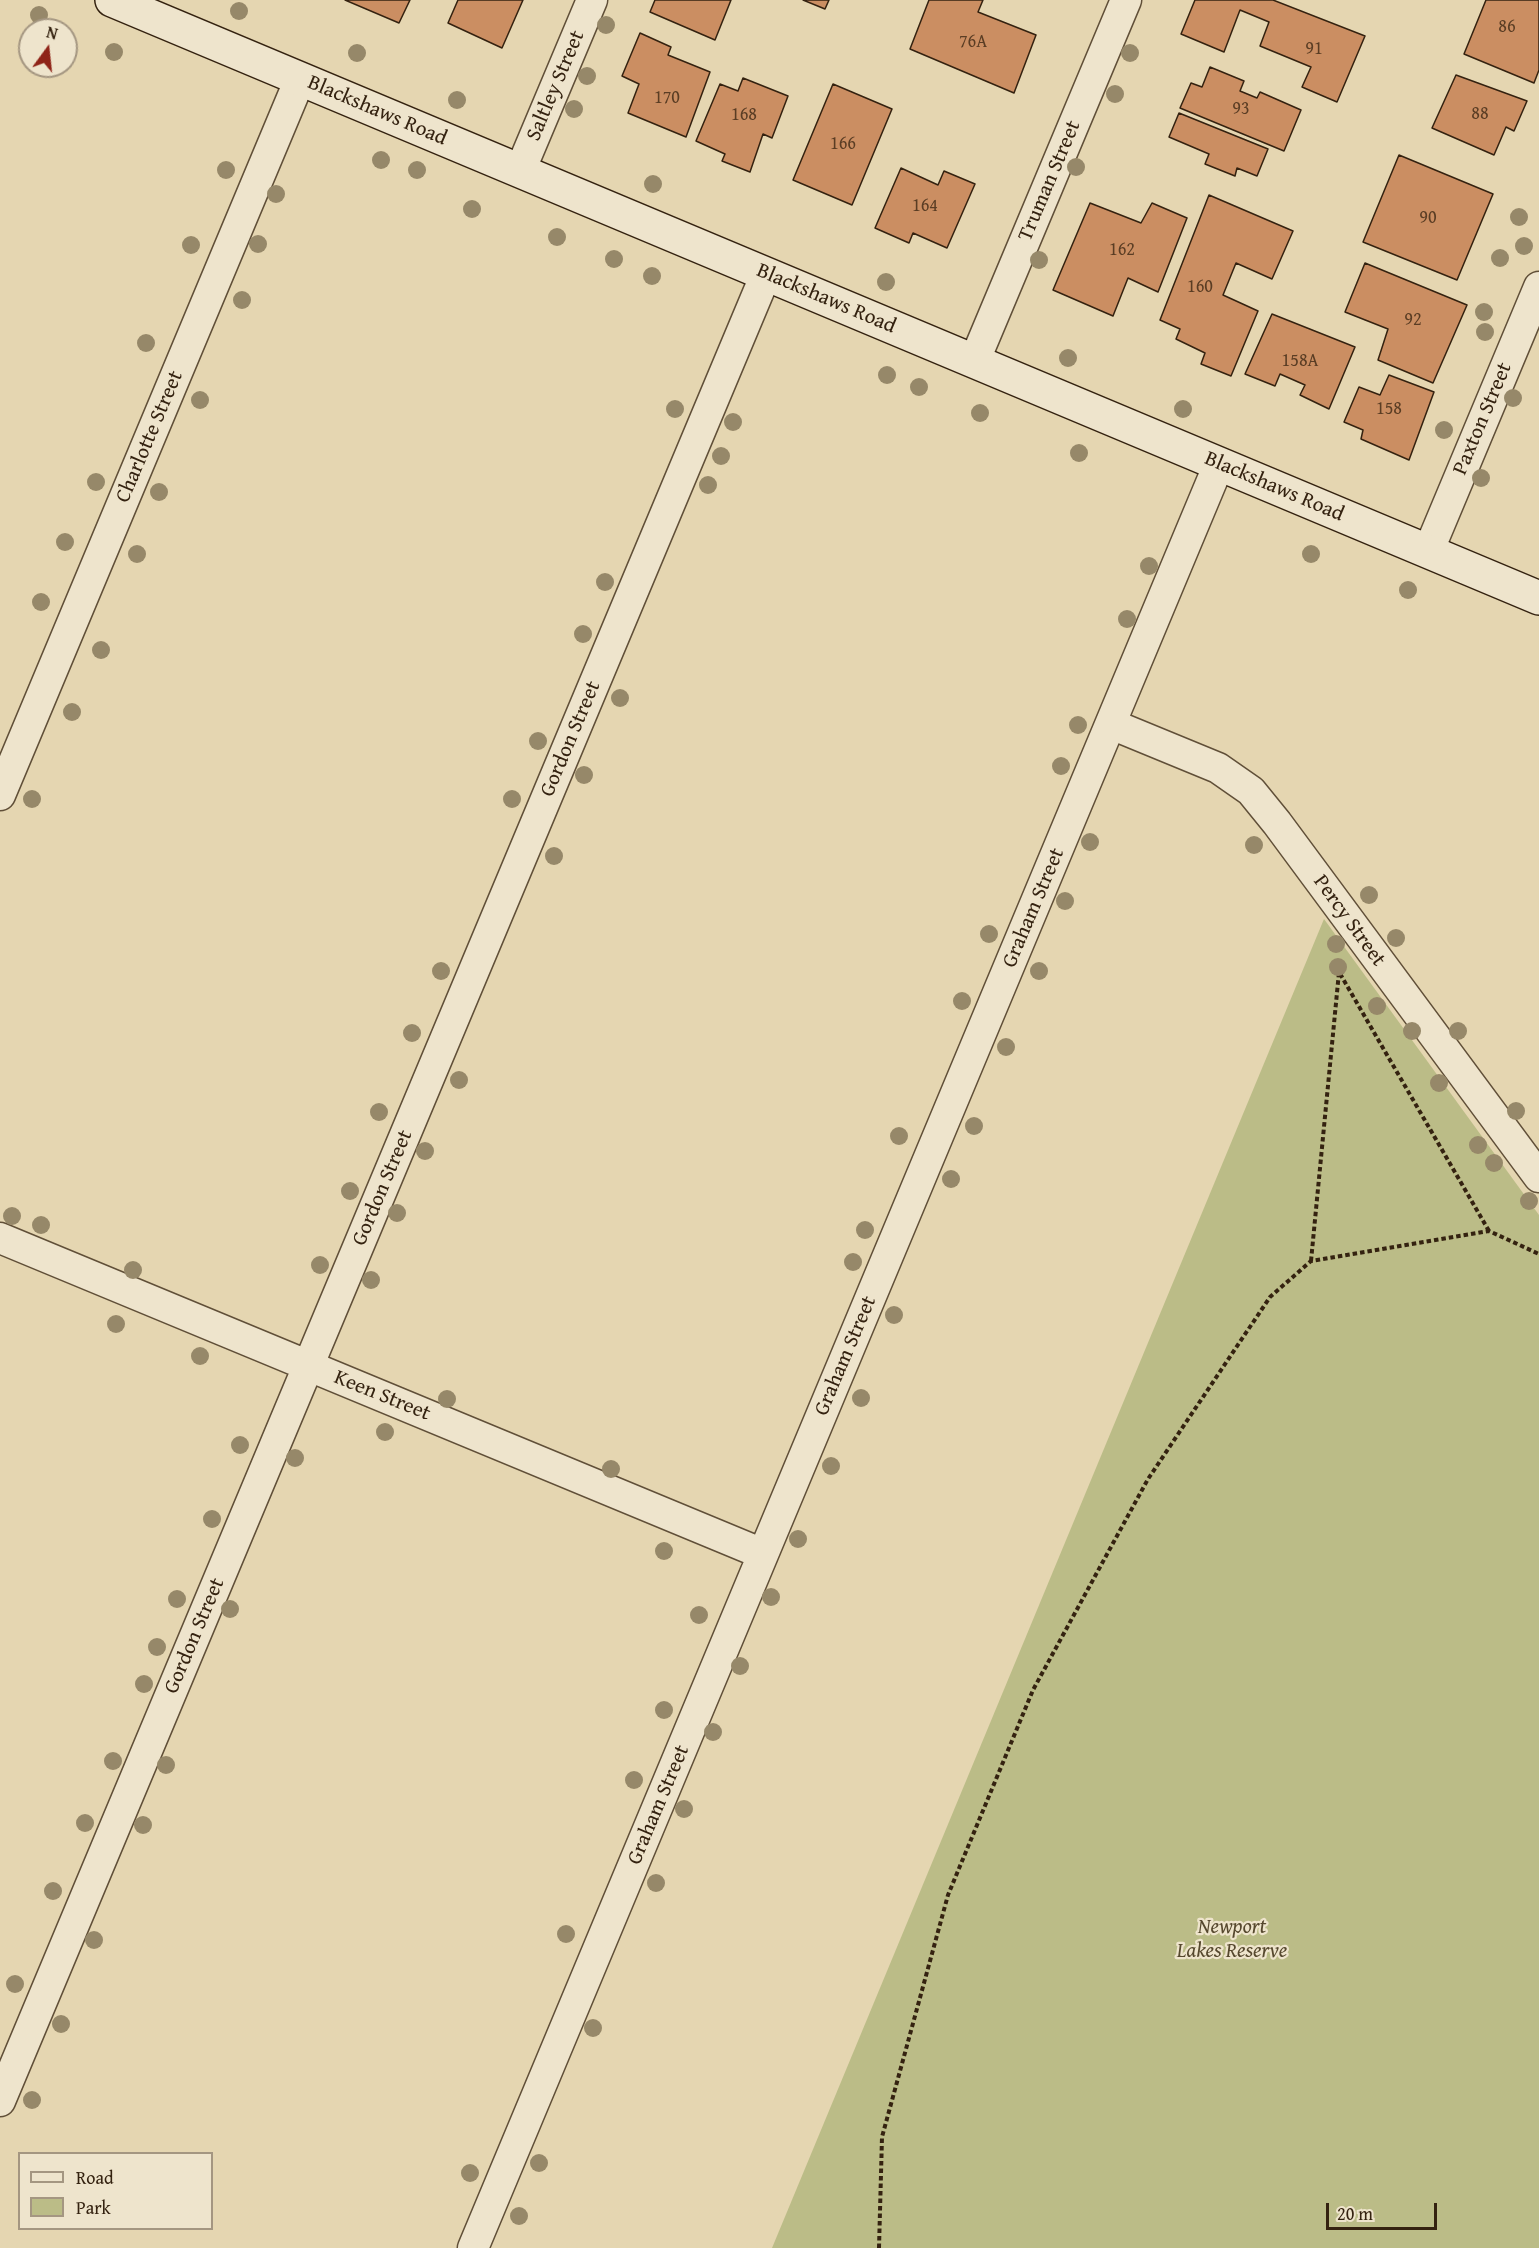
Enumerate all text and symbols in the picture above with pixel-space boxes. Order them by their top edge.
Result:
house number: 86 [1498,16,1516,38]
north arrow [18,18,78,78]
text: N [44,20,60,46]
street label: Saltley Street [521,27,591,145]
house number: 76A [959,31,987,53]
house number: 91 [1305,38,1323,60]
street label: Blackshaws Road [304,70,450,152]
house number: 170 [654,87,680,109]
house number: 93 [1232,98,1250,120]
house number: 88 [1471,103,1489,125]
house number: 168 [731,104,757,126]
street label: Truman Street [1013,117,1087,245]
house number: 166 [830,133,856,155]
house number: 164 [912,195,938,217]
house number: 90 [1419,207,1437,229]
house number: 162 [1109,239,1135,261]
street label: Blackshaws Road [753,258,899,340]
house number: 160 [1187,276,1213,298]
house number: 92 [1404,309,1422,331]
house number: 158A [1282,350,1318,372]
street label: Paxton Street [1448,359,1518,479]
street label: Charlotte Street [111,367,189,507]
house number: 158 [1376,398,1402,420]
street label: Blackshaws Road [1201,446,1347,528]
street label: Gordon Street [535,677,607,801]
street label: Graham Street [998,844,1070,972]
street label: Percy Street [1307,870,1391,972]
street label: Gordon Street [347,1126,419,1250]
street label: Graham Street [810,1292,882,1420]
street label: Keen Street [330,1365,434,1427]
street label: Gordon Street [159,1574,231,1698]
street label: Graham Street [623,1741,695,1869]
park label: Newport Lakes Reserve [1177,1915,1287,1965]
legend [18,2152,213,2230]
text: Road [76,2164,114,2191]
scale bar [1329,2191,1440,2229]
text: Park [76,2194,111,2221]
text: 20 m [1337,2200,1373,2227]

